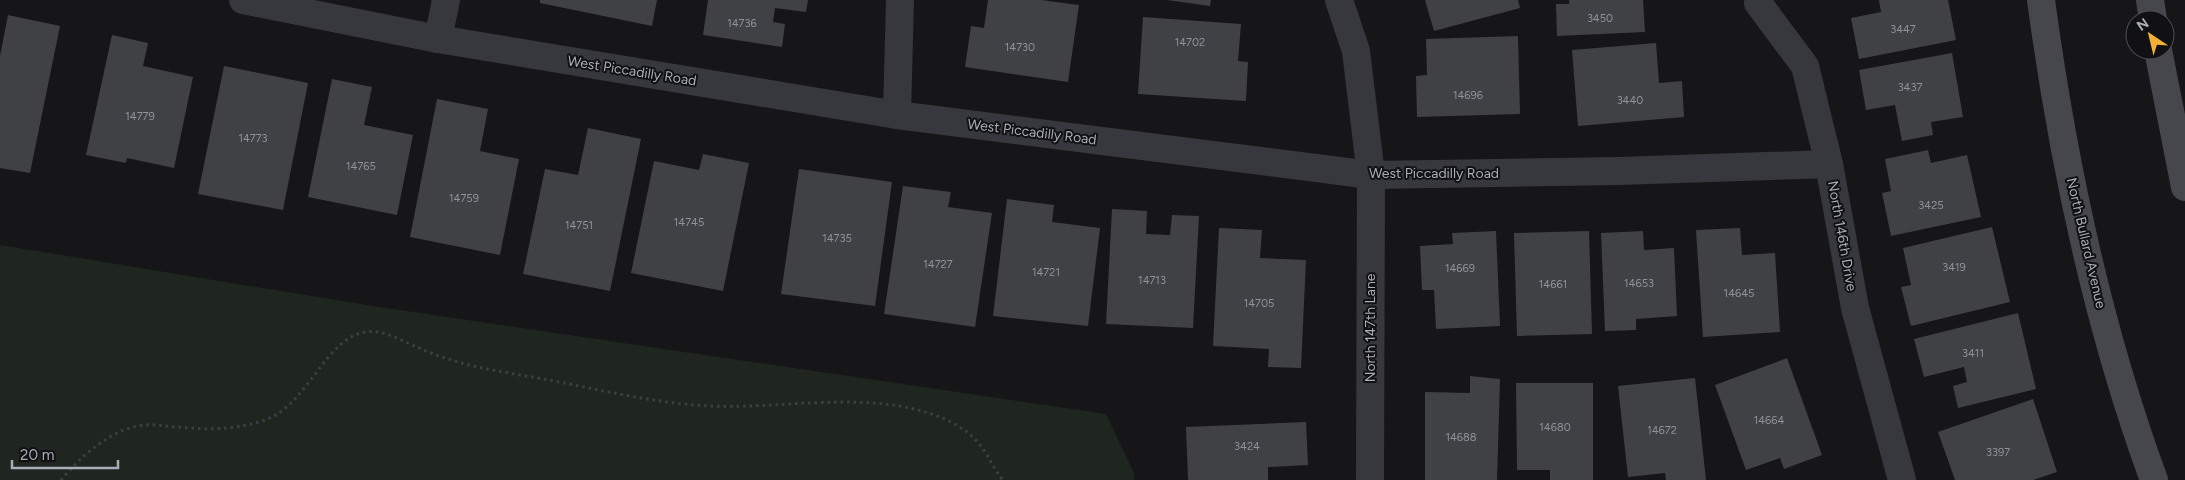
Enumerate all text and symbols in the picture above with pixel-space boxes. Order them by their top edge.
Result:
north arrow [2125,10,2175,60]
house number: 3450 [1587,12,1613,25]
text: N [2134,15,2152,35]
house number: 14736 [727,17,757,30]
house number: 3447 [1890,23,1916,36]
house number: 14702 [1175,36,1205,49]
house number: 14730 [1005,41,1035,54]
street label: West Piccadilly Road [566,52,698,90]
house number: 3437 [1898,81,1922,94]
house number: 14696 [1453,89,1483,102]
house number: 3440 [1617,94,1643,107]
house number: 14779 [125,110,155,123]
street label: West Piccadilly Road [966,116,1098,148]
house number: 14773 [238,132,268,145]
house number: 14765 [346,160,376,173]
street label: West Piccadilly Road [1369,165,1499,182]
street label: North Bullard Avenue [2063,176,2109,310]
street label: North 146th Drive [1824,180,1860,293]
house number: 14759 [449,192,479,205]
house number: 3425 [1918,199,1944,212]
house number: 14745 [674,216,704,229]
house number: 14751 [565,219,593,232]
house number: 14735 [822,232,852,245]
house number: 14727 [923,258,953,271]
house number: 3419 [1942,261,1966,274]
house number: 14669 [1445,262,1475,275]
house number: 14721 [1032,266,1060,279]
street label: North 147th Lane [1362,273,1379,382]
house number: 14713 [1138,274,1166,287]
house number: 14653 [1624,277,1654,290]
house number: 14661 [1539,278,1567,291]
house number: 14645 [1724,287,1754,300]
house number: 14705 [1244,297,1274,310]
house number: 3411 [1962,347,1984,360]
house number: 14664 [1754,414,1784,427]
house number: 14680 [1539,421,1571,434]
house number: 14672 [1647,424,1677,437]
house number: 14688 [1445,431,1477,444]
scale bar [12,438,119,470]
house number: 3424 [1234,440,1260,453]
text: 20 m [20,446,54,464]
house number: 3397 [1986,446,2010,459]

